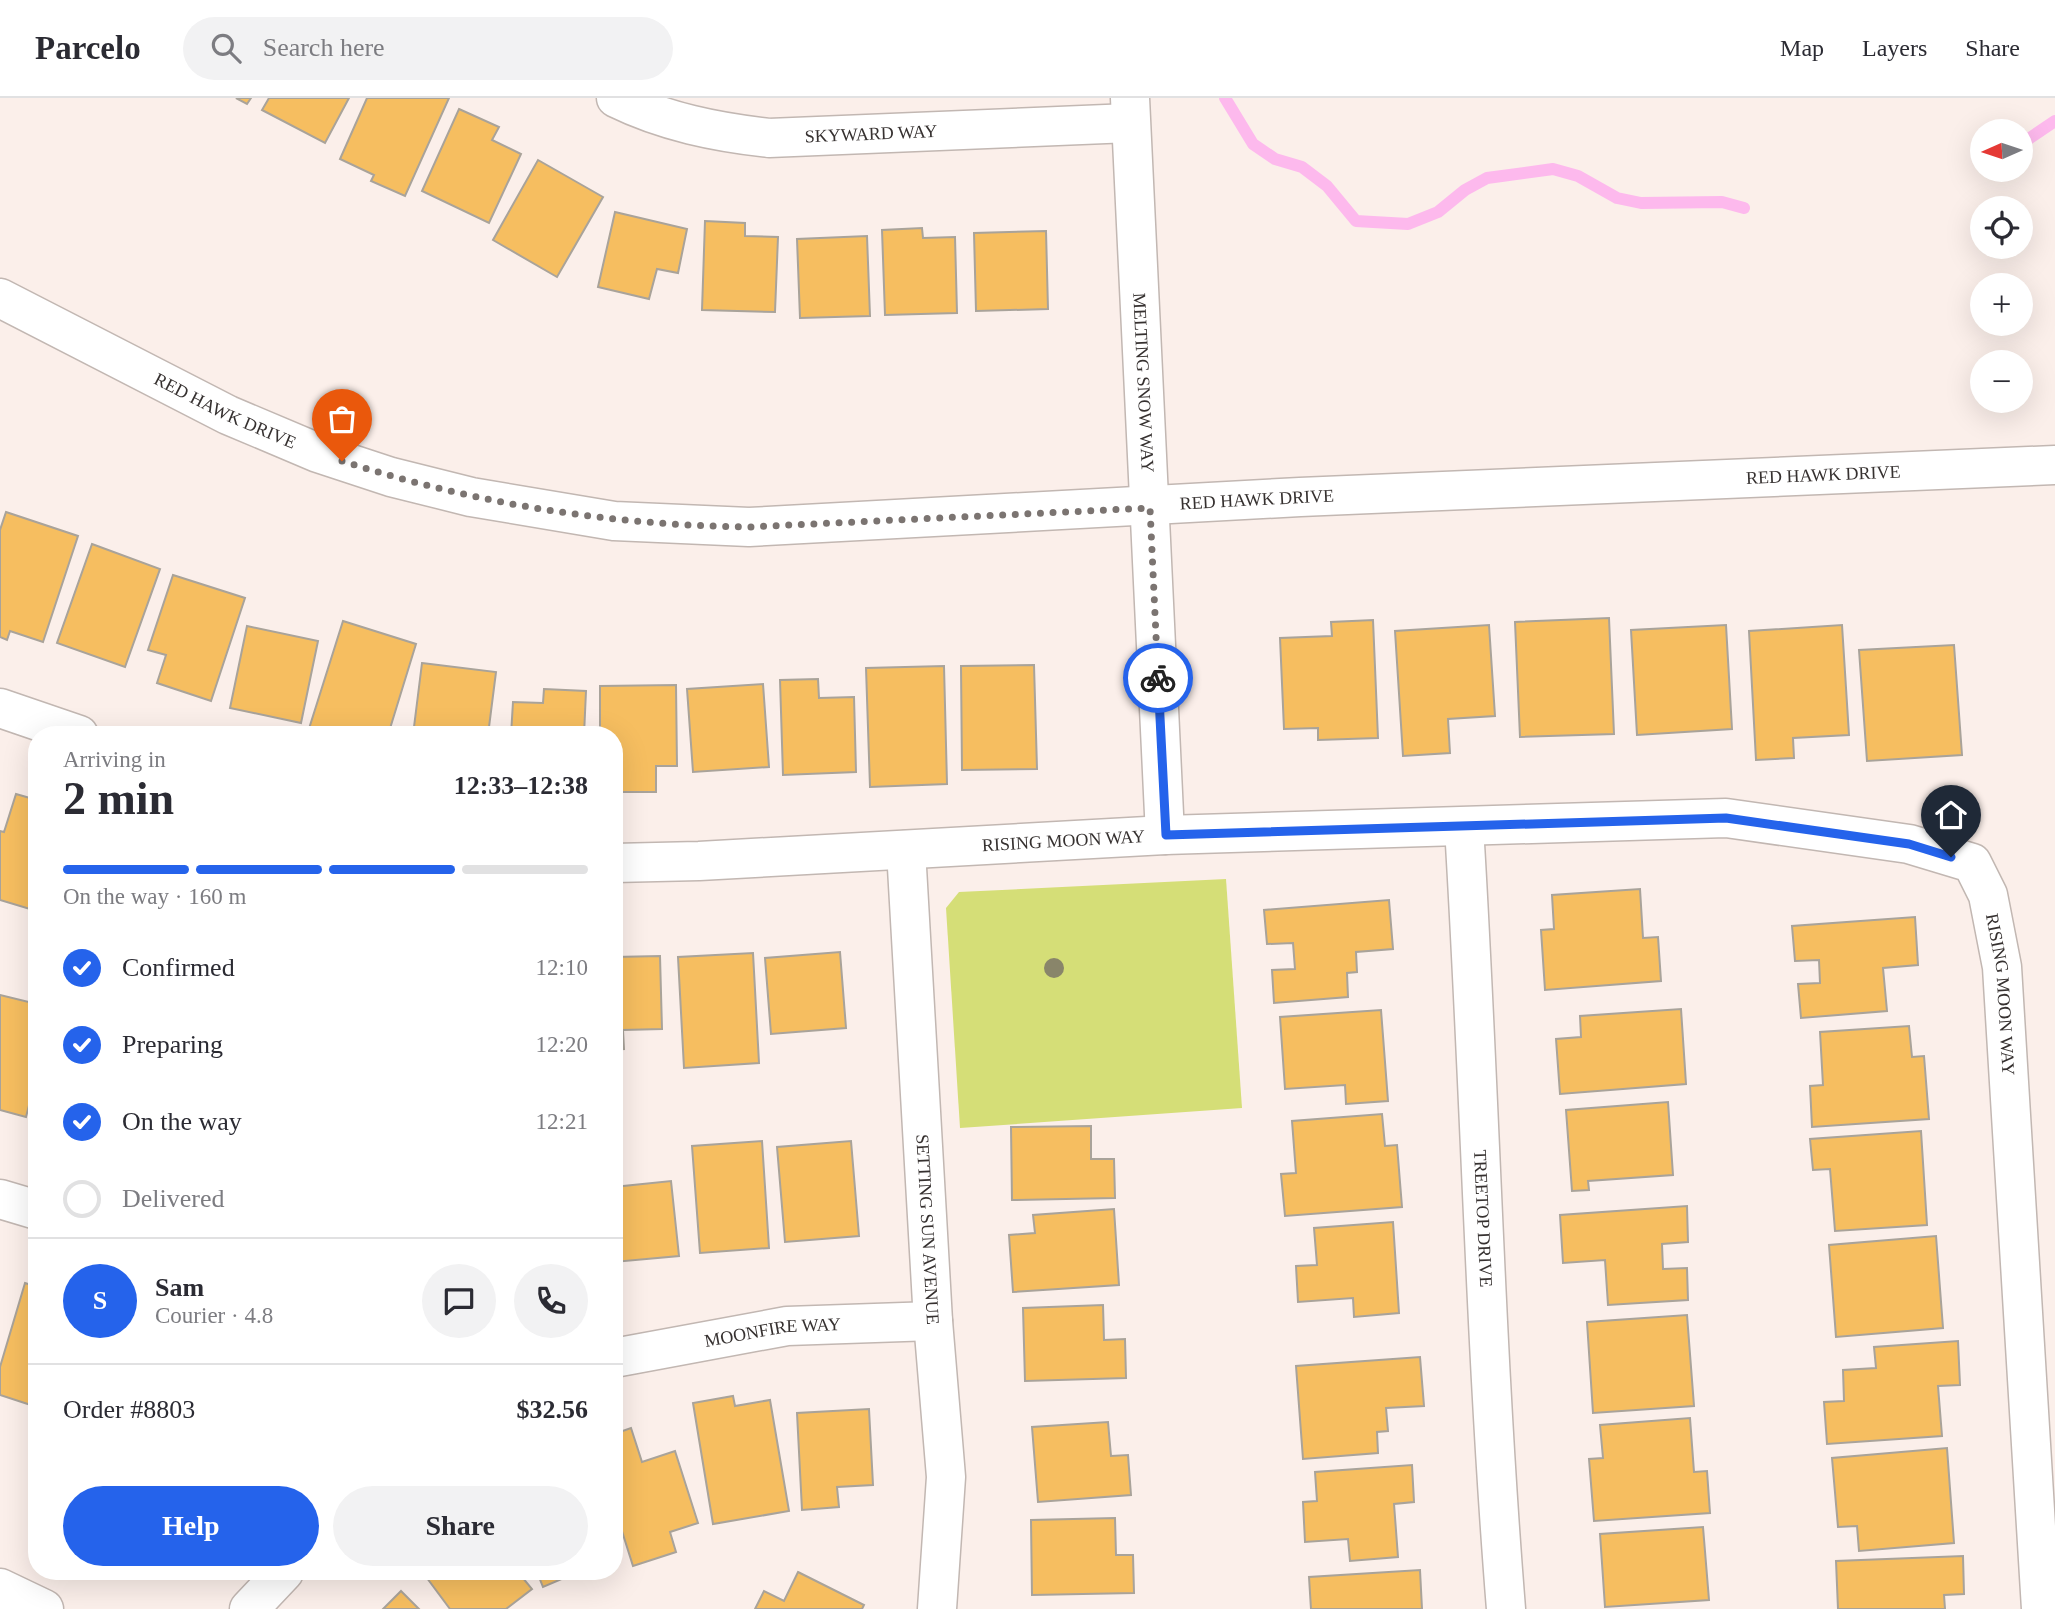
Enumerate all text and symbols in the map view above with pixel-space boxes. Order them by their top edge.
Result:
search box [183,17,673,80]
icon: search [207,29,245,67]
text: Parcelo [35,30,141,66]
text: Search here [263,33,385,62]
text: Map [1780,35,1824,61]
text: Layers [1862,35,1927,61]
text: Share [1965,35,2020,61]
north arrow [1970,119,2034,182]
map controls [1970,119,2033,413]
street label: SKYWARD WAY [804,121,938,147]
button: locate [1970,196,2033,259]
button: + [1970,273,2033,336]
street label: MELTING SNOW WAY [1129,292,1158,473]
button: − [1970,350,2033,413]
street label: RED HAWK DRIVE [151,369,299,453]
pin [312,389,372,461]
icon: bag [323,400,361,438]
street label: RED HAWK DRIVE [1746,462,1901,488]
street label: RED HAWK DRIVE [1179,486,1334,514]
courier [1123,643,1193,713]
icon: bike [1139,659,1177,697]
text: Arriving in [63,747,166,772]
text: 12:33–12:38 [454,771,588,800]
text: 2 min [63,773,174,824]
pin [1921,785,1981,857]
icon: home [1932,796,1970,834]
street label: RISING MOON WAY [981,826,1145,855]
text: On the way · 160 m [63,884,246,909]
street label: RISING MOON WAY [1982,912,2019,1076]
icon: check [63,949,101,987]
text: Confirmed [122,953,235,982]
text: 12:10 [536,955,588,980]
icon: check [63,1026,101,1064]
text: Preparing [122,1030,223,1059]
text: 12:20 [536,1032,588,1057]
icon: check [63,1103,101,1141]
text: On the way [122,1107,242,1136]
text: 12:21 [536,1109,588,1134]
street label: SETTING SUN AVENUE [912,1134,943,1325]
street label: TREETOP DRIVE [1470,1149,1496,1288]
text: Delivered [122,1184,225,1213]
button: chat [422,1264,496,1338]
button: phone [514,1264,588,1338]
text: Sam [155,1273,204,1302]
text: S [93,1286,107,1315]
text: Courier · 4.8 [155,1303,273,1328]
street label: MOONFIRE WAY [703,1314,841,1351]
text: Order #8803 [63,1395,195,1424]
text: $32.56 [517,1395,588,1424]
button: Help [63,1486,319,1566]
button: Share [333,1486,588,1566]

